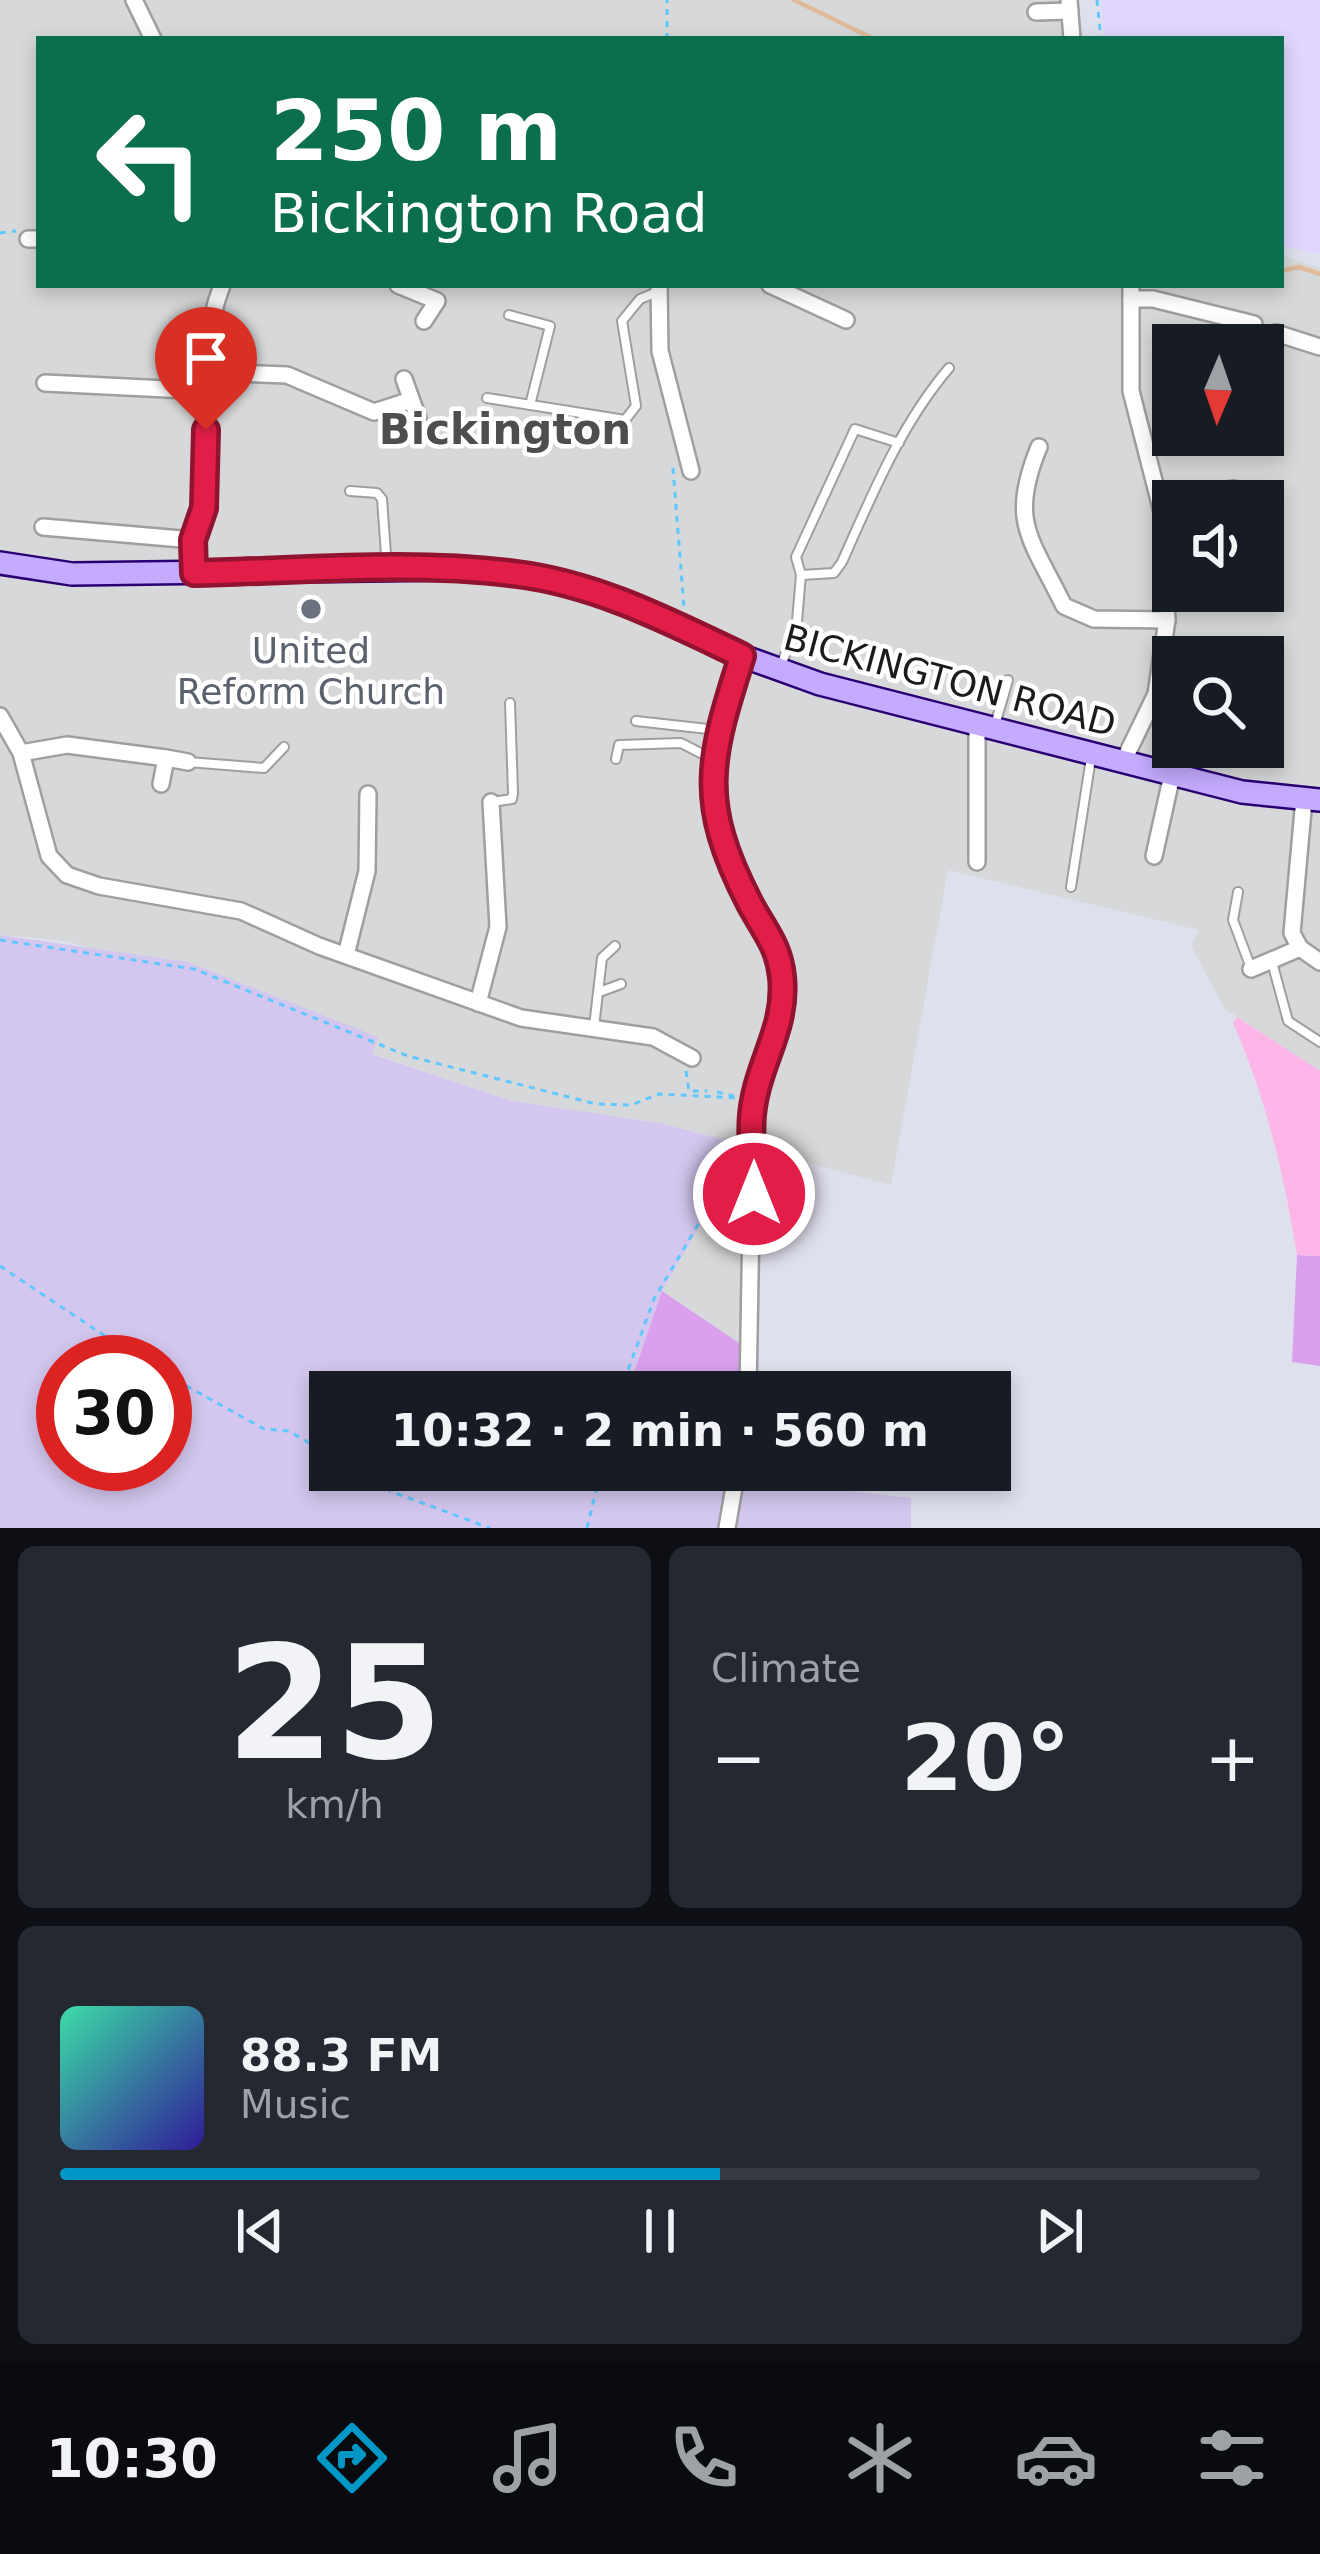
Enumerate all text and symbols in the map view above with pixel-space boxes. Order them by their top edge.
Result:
text: 250 m [270,82,562,180]
icon: left [72,84,228,240]
text: Bickington Road [270,182,708,245]
pin [155,307,257,430]
north arrow [1152,324,1284,456]
map controls [1152,324,1284,768]
icon: arrive [173,325,239,391]
district label: Bickington [379,405,631,454]
button: sound [1152,480,1284,612]
marker: United Reform Church [298,596,324,622]
street label: BICKINGTON ROAD [779,616,1120,745]
place label: United Reform Church [177,630,445,712]
button: search [1152,636,1284,768]
position arrow [691,1131,817,1257]
speed limit sign: 30 [36,1335,192,1491]
text: 10:32 · 2 min · 560 m [391,1404,929,1457]
text: 25 [226,1613,443,1795]
text: Climate [711,1646,861,1691]
text: 20° [900,1706,1071,1811]
text: − [711,1720,766,1797]
text: + [1205,1720,1260,1797]
text: km/h [285,1782,384,1827]
text: 88.3 FM [240,2029,442,2082]
text: Music [240,2082,351,2127]
icon: previous [227,2198,293,2264]
icon: pause [627,2198,693,2264]
icon: next [1027,2198,1093,2264]
icon: directions [310,2416,394,2500]
icon: music [486,2416,570,2500]
icon: phone [662,2416,746,2500]
icon: climate [838,2416,922,2500]
icon: car [1014,2416,1098,2500]
icon: filters [1190,2416,1274,2500]
text: 10:30 [46,2427,218,2490]

